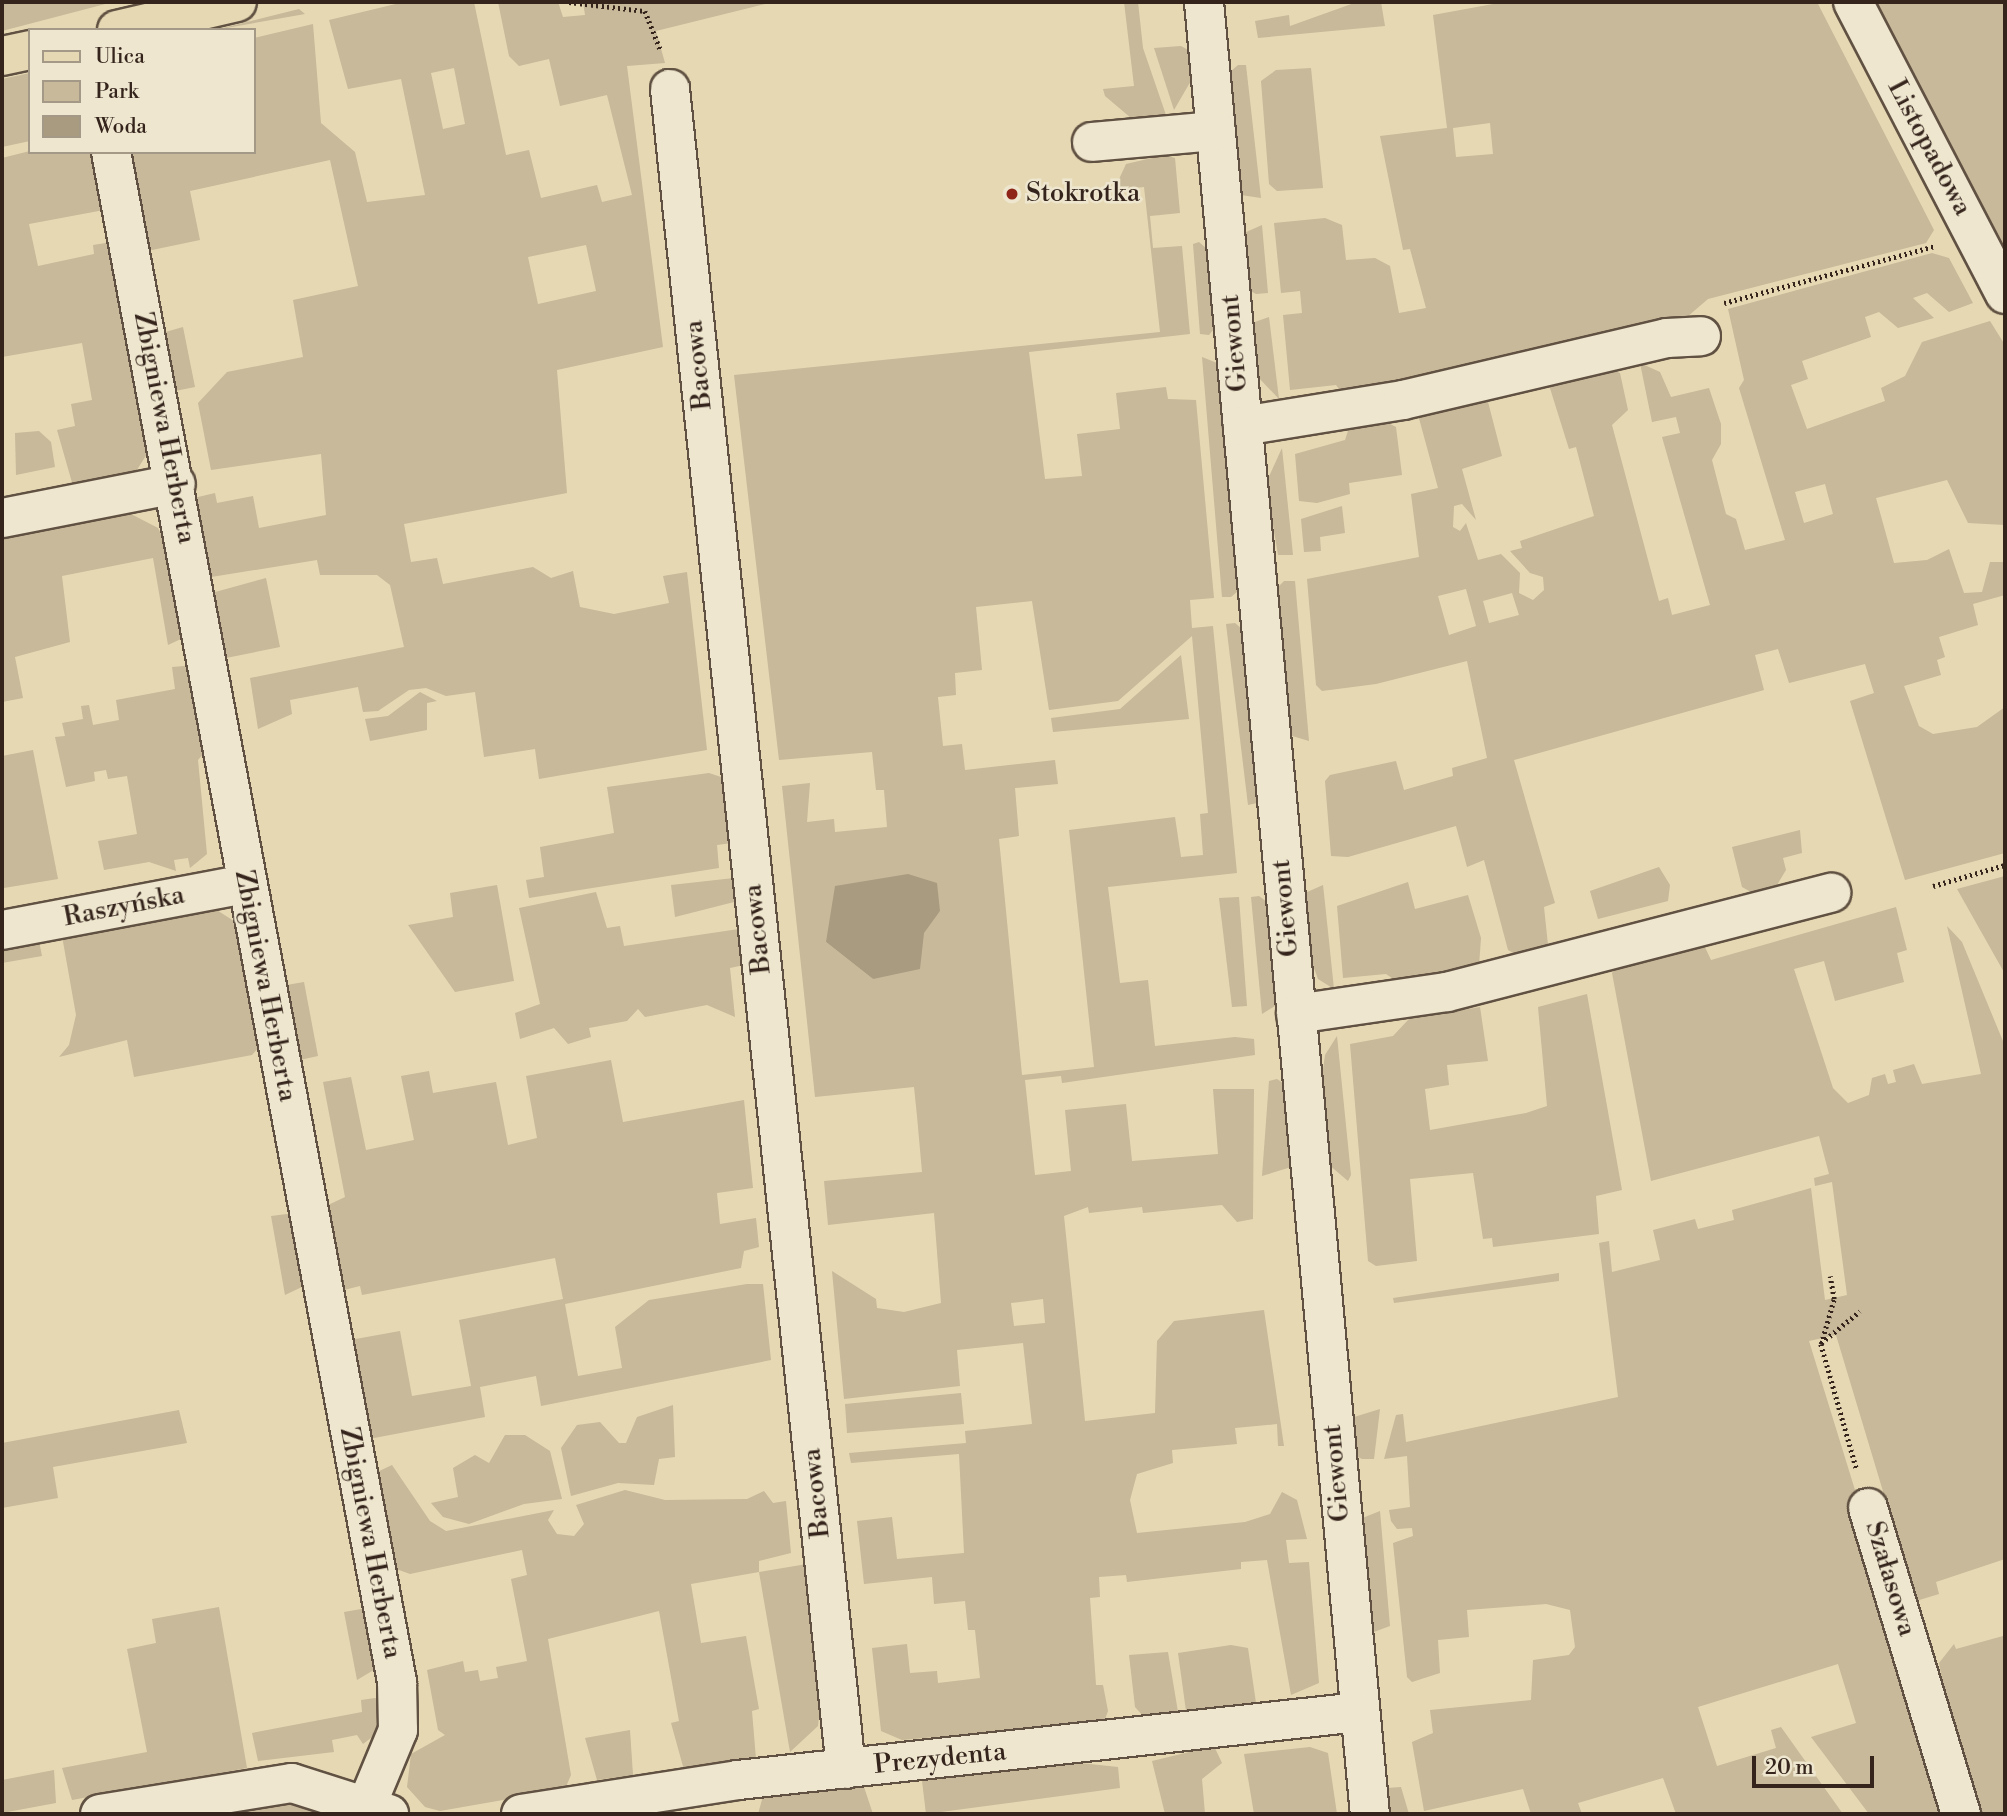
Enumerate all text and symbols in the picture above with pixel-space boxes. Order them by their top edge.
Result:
legend [28,28,256,154]
text: Ulica [95,44,145,70]
street label: Listopadowa [1880,75,1978,221]
text: Park [95,79,139,105]
text: Woda [95,114,147,140]
place label: Stokrotka [1026,178,1140,210]
marker: Stokrotka [1004,186,1020,202]
street label: Giewont [1215,293,1255,393]
street label: Zbigniewa Herberta [126,310,202,546]
street label: Bacowa [679,319,719,411]
street label: Giewont [1266,858,1306,958]
street label: Zbigniewa Herberta [227,868,303,1104]
street label: Raszyńska [61,880,187,934]
street label: Bacowa [738,883,778,975]
street label: Giewont [1317,1423,1357,1523]
street label: Zbigniewa Herberta [332,1425,408,1661]
street label: Bacowa [797,1447,837,1539]
street label: Szałasowa [1858,1518,1922,1640]
street label: Prezydenta [872,1737,1008,1781]
scale bar [1755,1742,1878,1786]
text: 20 m [1765,1755,1814,1781]

